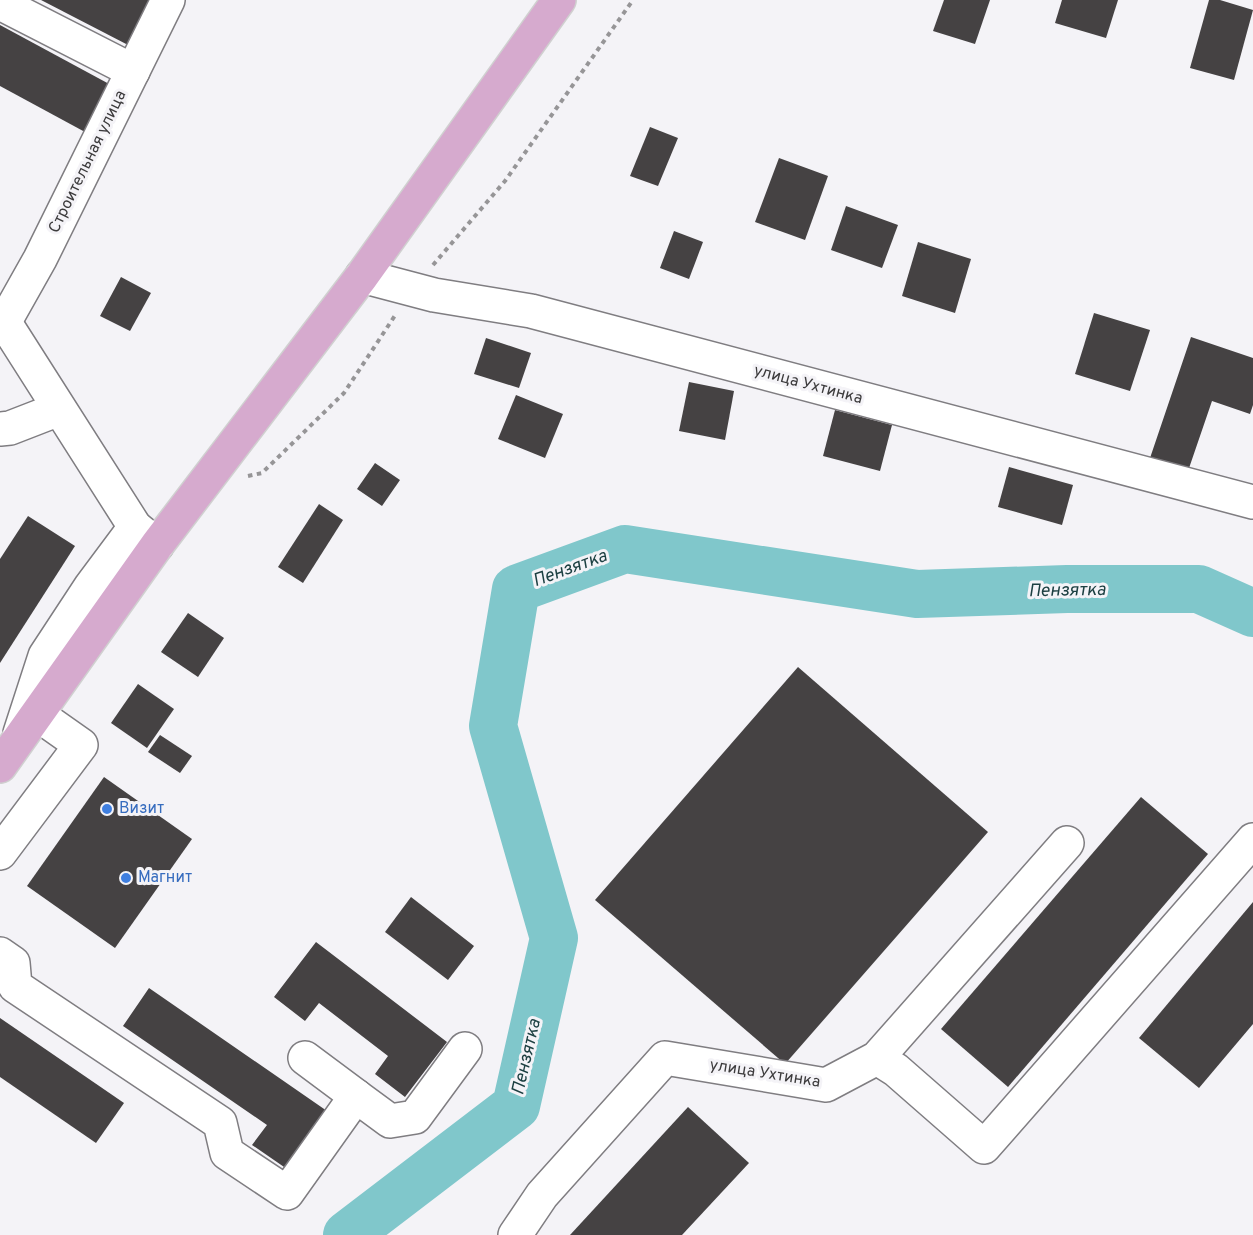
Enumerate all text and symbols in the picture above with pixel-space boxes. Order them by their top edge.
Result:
street label: Строительная улица [45,87,131,237]
street label: улица Ухтинка [751,361,865,409]
water label: Пензятка [530,545,611,593]
water label: Пензятка [1028,579,1107,603]
place label: Визит [119,799,164,819]
marker: Визит [100,802,114,816]
place label: Магнит [138,868,192,888]
marker: Магнит [119,871,133,885]
water label: Пензятка [507,1016,547,1097]
street label: улица Ухтинка [708,1055,822,1093]

